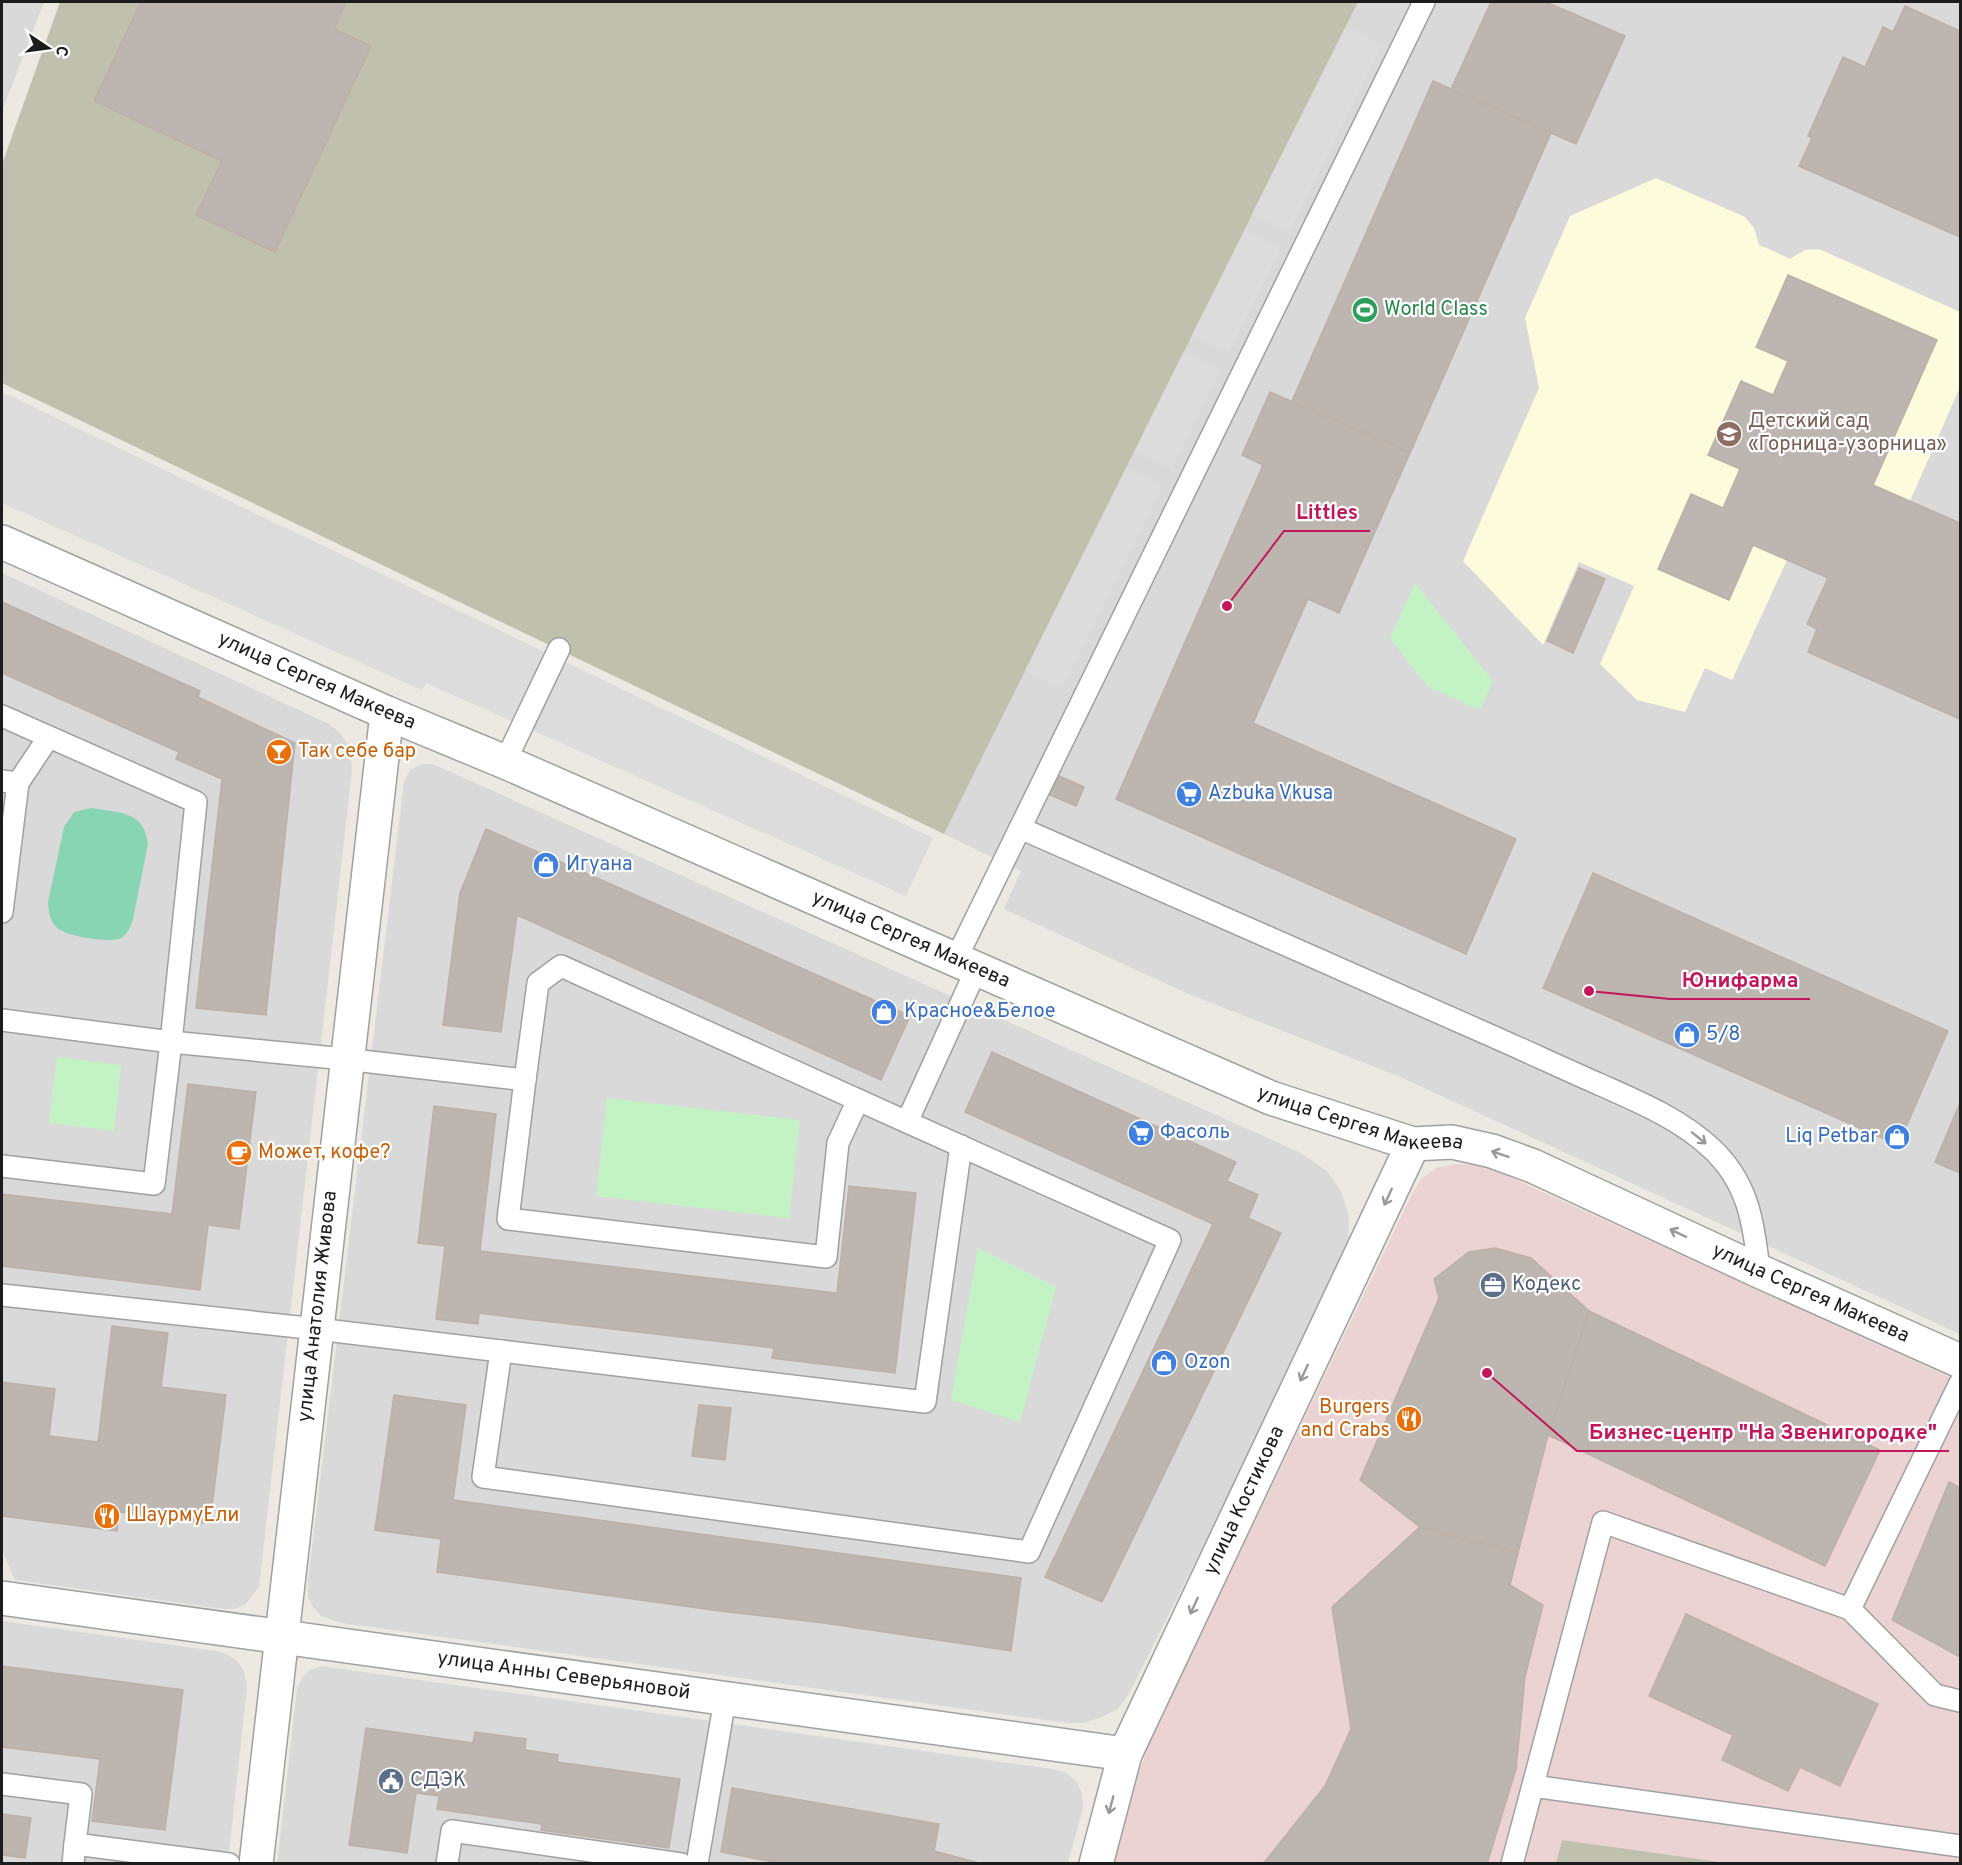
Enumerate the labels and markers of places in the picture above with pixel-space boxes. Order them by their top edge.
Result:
sports icon: World Class [1350,295,1380,325]
place label: World Class [1384,297,1488,323]
place label: Детский сад «Горница-узорница» [1748,409,1947,458]
school or university icon: Детский сад «Горница-узорница» [1714,419,1744,449]
callout: Littles [1284,492,1370,531]
bar icon: Так себе бар [264,737,294,767]
place label: Так себе бар [298,739,416,765]
supermarket icon: Azbuka Vkusa [1174,779,1204,809]
place label: Azbuka Vkusa [1208,781,1333,807]
shop icon: Игуана [531,850,561,880]
place label: Игуана [566,852,633,878]
callout: Юнифарма [1670,960,1810,999]
shop icon: Красное&Белое [869,997,899,1027]
place label: Красное&Белое [904,999,1056,1025]
shop icon: 5/8 [1672,1020,1702,1050]
place label: 5/8 [1706,1022,1740,1048]
supermarket icon: Фасоль [1126,1118,1156,1148]
place label: Фасоль [1160,1120,1230,1146]
shop icon: Liq Petbar [1882,1122,1912,1152]
place label: Liq Petbar [1785,1124,1878,1150]
cafe icon: Может, кофе? [224,1138,254,1168]
place label: Может, кофе? [258,1140,391,1166]
office icon: Кодекс [1478,1270,1508,1300]
place label: Кодекс [1512,1272,1581,1298]
shop icon: Ozon [1149,1348,1179,1378]
place label: Ozon [1184,1350,1230,1376]
place label: Burgers and Crabs [1300,1395,1390,1444]
restaurant icon: Burgers and Crabs [1394,1404,1424,1434]
callout: Бизнес-центр "На Звенигородке" [1577,1412,1949,1451]
restaurant icon: ШаурмуЕли [92,1501,122,1531]
place label: ШаурмуЕли [126,1503,239,1529]
public building icon: СДЭК [376,1766,406,1796]
place label: СДЭК [410,1768,466,1794]

